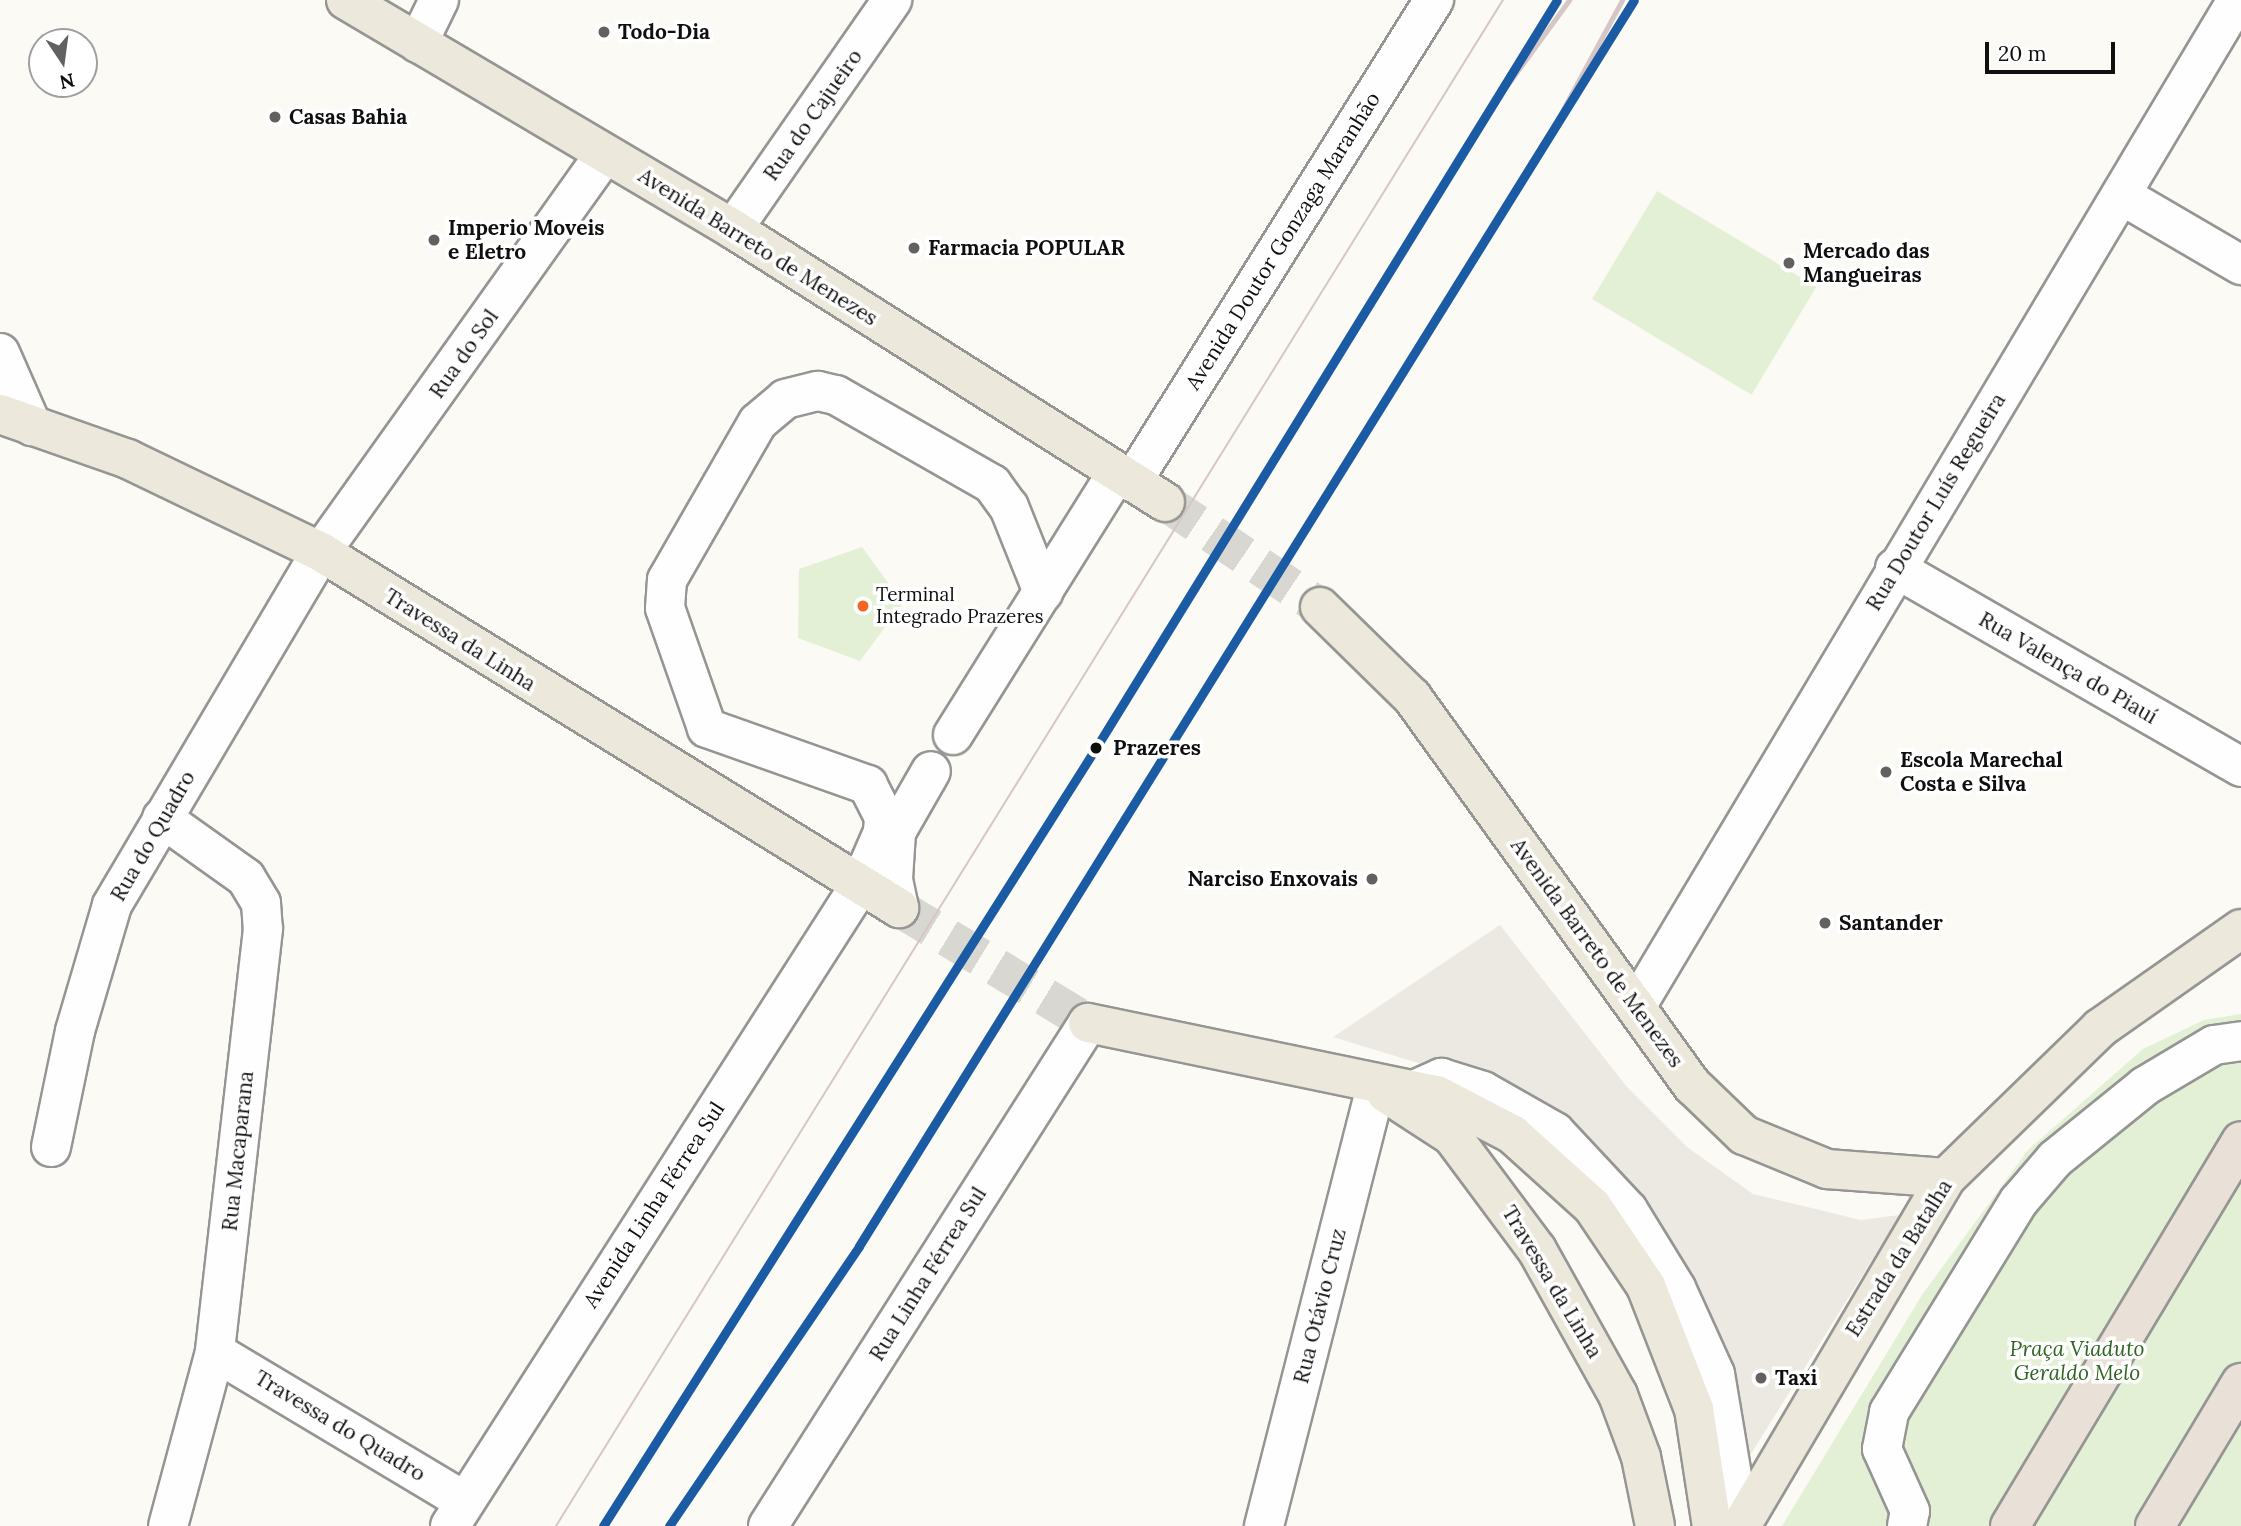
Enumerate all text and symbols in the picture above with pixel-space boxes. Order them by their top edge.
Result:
place label: Todo-Dia [618,19,710,45]
marker: Todo-Dia [596,24,612,40]
north arrow [28,28,98,98]
scale bar [1989,28,2118,72]
text: 20 m [1998,40,2047,67]
street label: Rua do Cajueiro [758,44,868,186]
text: N [57,68,77,95]
street label: Avenida Doutor Gonzaga Maranhão [1180,87,1386,395]
place label: Casas Bahia [289,104,407,130]
marker: Casas Bahia [267,109,283,125]
street label: Avenida Barreto de Menezes [634,163,882,331]
place label: Imperio Moveis e Eletro [448,215,604,265]
marker: Imperio Moveis e Eletro [426,232,442,248]
place label: Farmacia POPULAR [928,235,1125,261]
place label: Mercado das Mangueiras [1803,238,1930,288]
marker: Farmacia POPULAR [906,240,922,256]
marker: Mercado das Mangueiras [1781,255,1797,271]
street label: Rua do Sol [424,305,504,403]
street label: Rua Doutor Luís Regueira [1861,389,2011,615]
street label: Travessa da Linha [380,583,540,697]
place label: Terminal Integrado Prazeres [876,584,1044,628]
marker: Terminal Integrado Prazeres [856,599,870,613]
street label: Rua Valença do Piauí [1974,607,2162,729]
place label: Prazeres [1113,735,1201,761]
marker: Prazeres [1085,737,1107,759]
place label: Escola Marechal Costa e Silva [1900,747,2063,797]
marker: Escola Marechal Costa e Silva [1878,764,1894,780]
street label: Rua do Quadro [106,766,200,906]
street label: Avenida Barreto de Menezes [1505,834,1689,1072]
place label: Narciso Enxovais [1187,866,1358,892]
marker: Narciso Enxovais [1364,871,1380,887]
place label: Santander [1839,910,1943,936]
marker: Santander [1817,915,1833,931]
street label: Rua Macaparana [217,1070,259,1232]
street label: Avenida Linha Férrea Sul [578,1097,730,1313]
street label: Estrada da Batalha [1841,1175,1957,1341]
street label: Rua Linha Férrea Sul [864,1182,992,1366]
street label: Travessa da Linha [1497,1201,1607,1363]
street label: Rua Otávio Cruz [1289,1226,1351,1386]
park label: Praça Viaduto Geraldo Melo [2009,1336,2145,1386]
street label: Travessa do Quadro [250,1365,430,1487]
place label: Taxi [1775,1365,1817,1391]
marker: Taxi [1753,1370,1769,1386]

